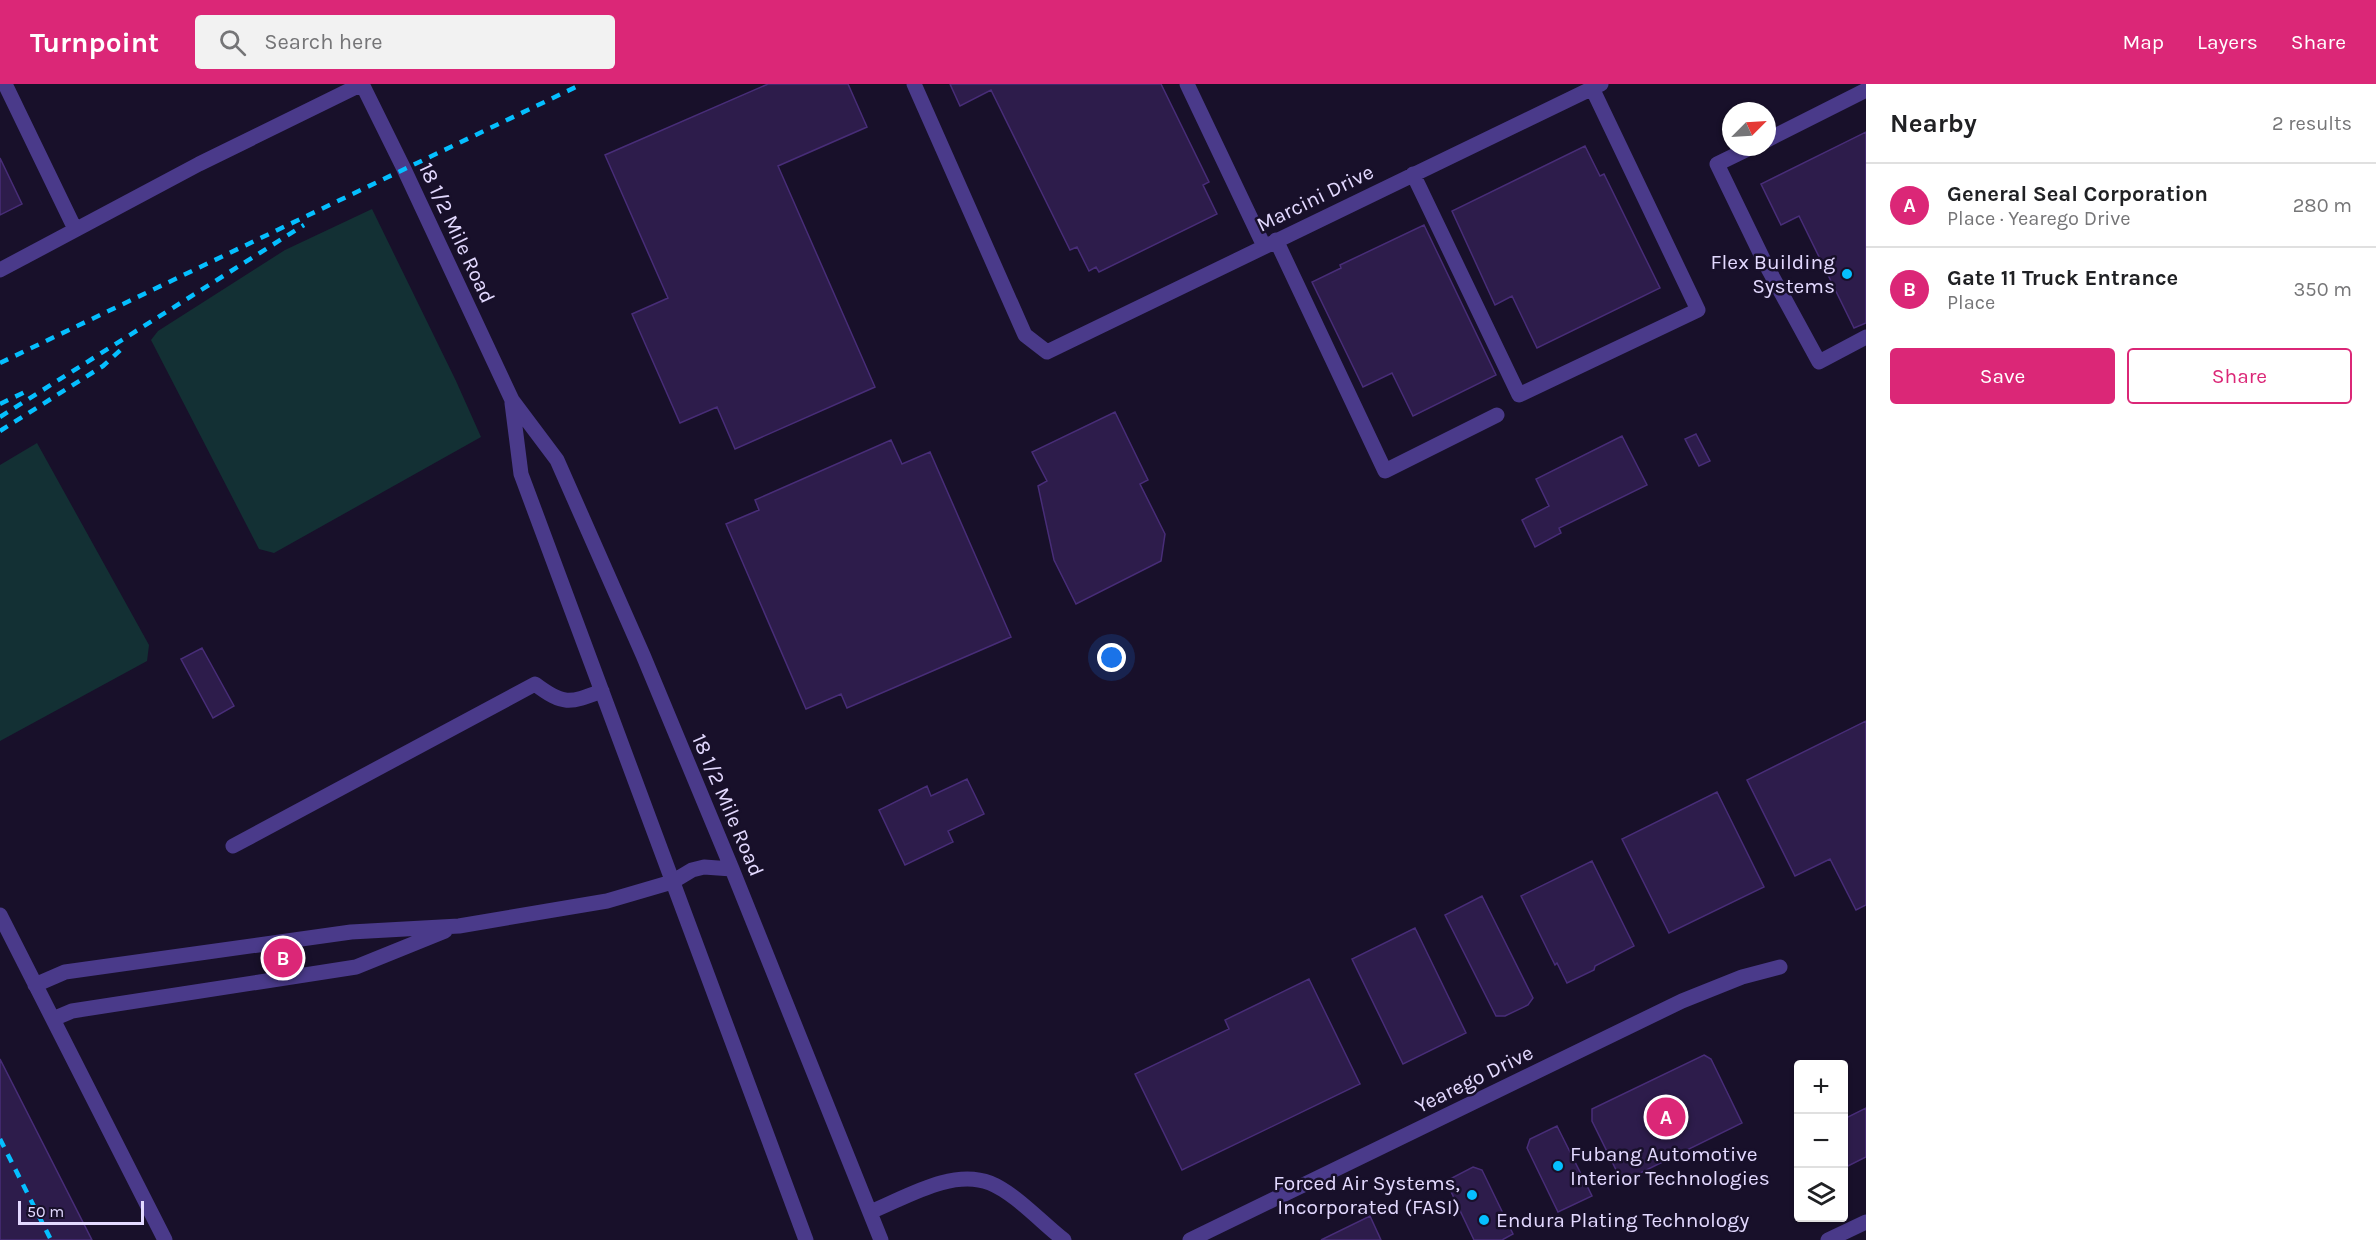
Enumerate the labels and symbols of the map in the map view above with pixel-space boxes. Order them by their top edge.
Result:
north arrow [1722,102,1776,156]
street label: 18 1/2 Mile Road [414,159,500,307]
street label: Marcini Drive [1253,159,1377,237]
place label: Flex Building Systems [1710,250,1835,298]
marker: Flex Building Systems [1840,267,1854,281]
your location [1097,643,1126,672]
street label: 18 1/2 Mile Road [687,730,769,880]
pin: B [264,936,302,980]
street label: Yearego Drive [1411,1040,1537,1118]
pin: A [1646,1094,1686,1140]
place label: Fubang Automotive Interior Technologies [1570,1142,1770,1190]
marker: Fubang Automotive Interior Technologies [1551,1159,1565,1173]
place label: Forced Air Systems, Incorporated (FASI) [1273,1171,1460,1219]
marker: Forced Air Systems, Incorporated (FASI) [1465,1188,1479,1202]
scale bar [18,1198,144,1226]
place label: Endura Plating Technology [1496,1208,1749,1232]
marker: Endura Plating Technology [1477,1213,1491,1227]

